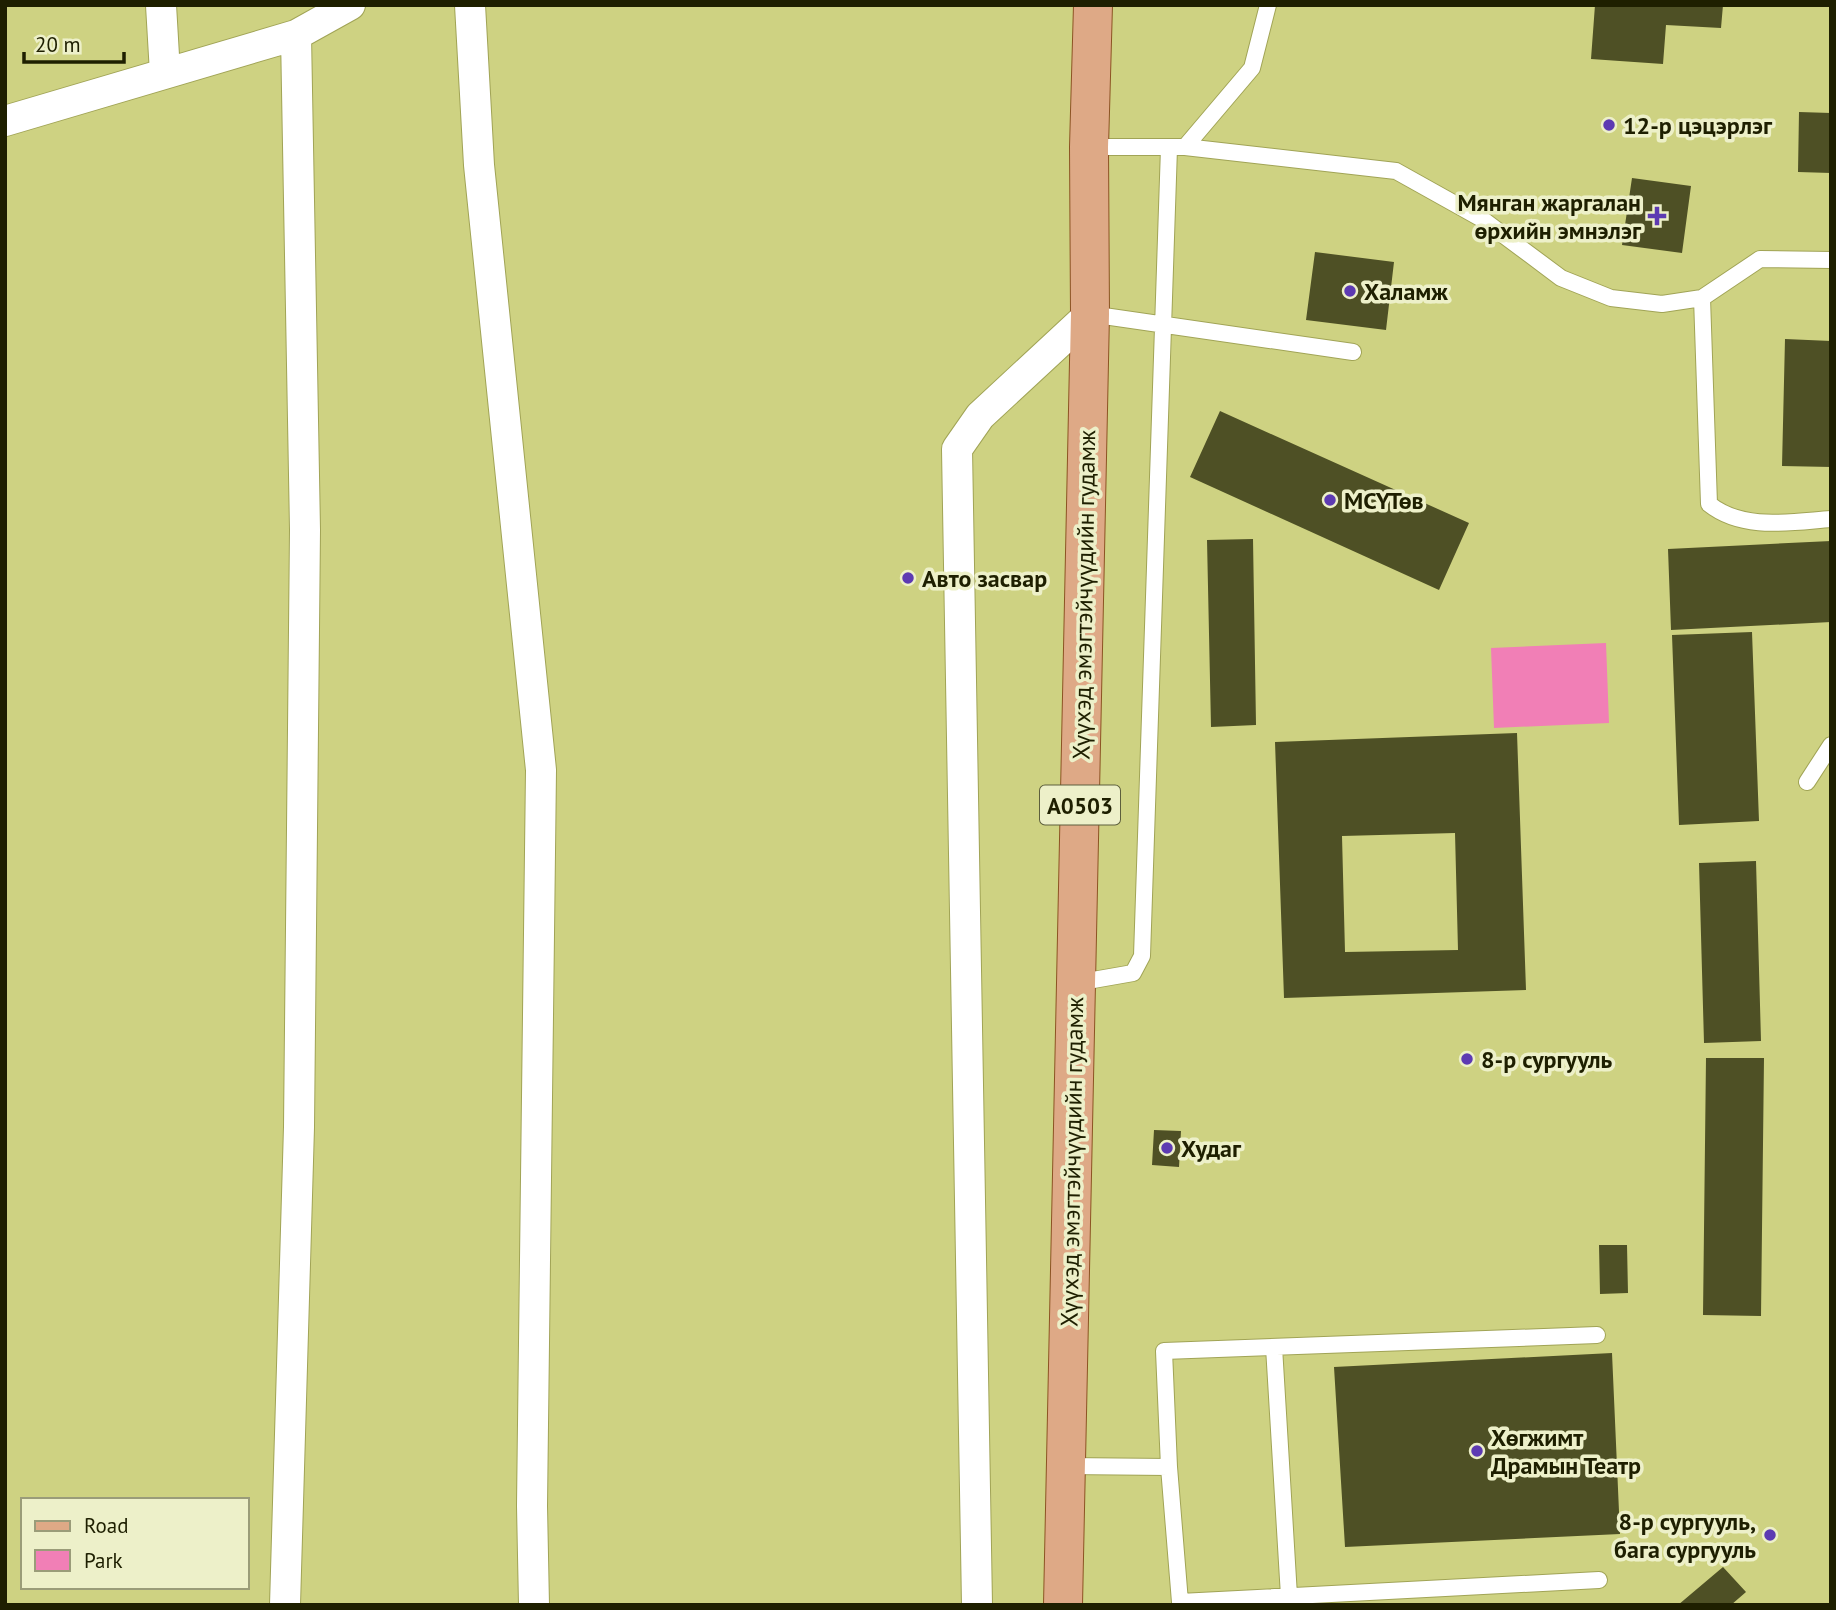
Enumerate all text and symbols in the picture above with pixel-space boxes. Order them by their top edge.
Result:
scale bar [24,21,124,65]
text: 20 m [35,31,81,58]
place label: 12-р цэцэрлэг [1623,110,1773,141]
marker: 12-р цэцэрлэг [1601,117,1617,133]
place label: Мянган жаргалан өрхийн эмнэлэг [1457,187,1642,246]
marker: Мянган жаргалан өрхийн эмнэлэг [1647,206,1667,226]
place label: Халамж [1364,276,1448,307]
marker: Халамж [1342,283,1358,299]
street label: Хүүхэд эмэгтэйчүүдийн гудамж [1066,430,1102,760]
place label: МСҮТөв [1344,485,1424,516]
marker: МСҮТөв [1322,492,1338,508]
place label: Авто засвар [922,563,1047,594]
marker: Авто засвар [900,570,916,586]
road number: A0503 [1040,786,1120,824]
street label: Хүүхэд эмэгтэйчүүдийн гудамж [1054,997,1090,1327]
place label: 8-р сургууль [1481,1044,1613,1075]
marker: 8-р сургууль [1459,1051,1475,1067]
place label: Худаг [1181,1133,1242,1164]
marker: Худаг [1159,1140,1175,1156]
place label: Хөгжимт Драмын Театр [1491,1422,1641,1481]
marker: Хөгжимт Драмын Театр [1469,1443,1485,1459]
legend [21,1498,248,1589]
place label: 8-р сургууль, бага сургууль [1614,1506,1756,1565]
text: Road [84,1512,128,1539]
marker: 8-р сургууль, бага сургууль [1762,1527,1778,1543]
text: Park [84,1547,123,1574]

